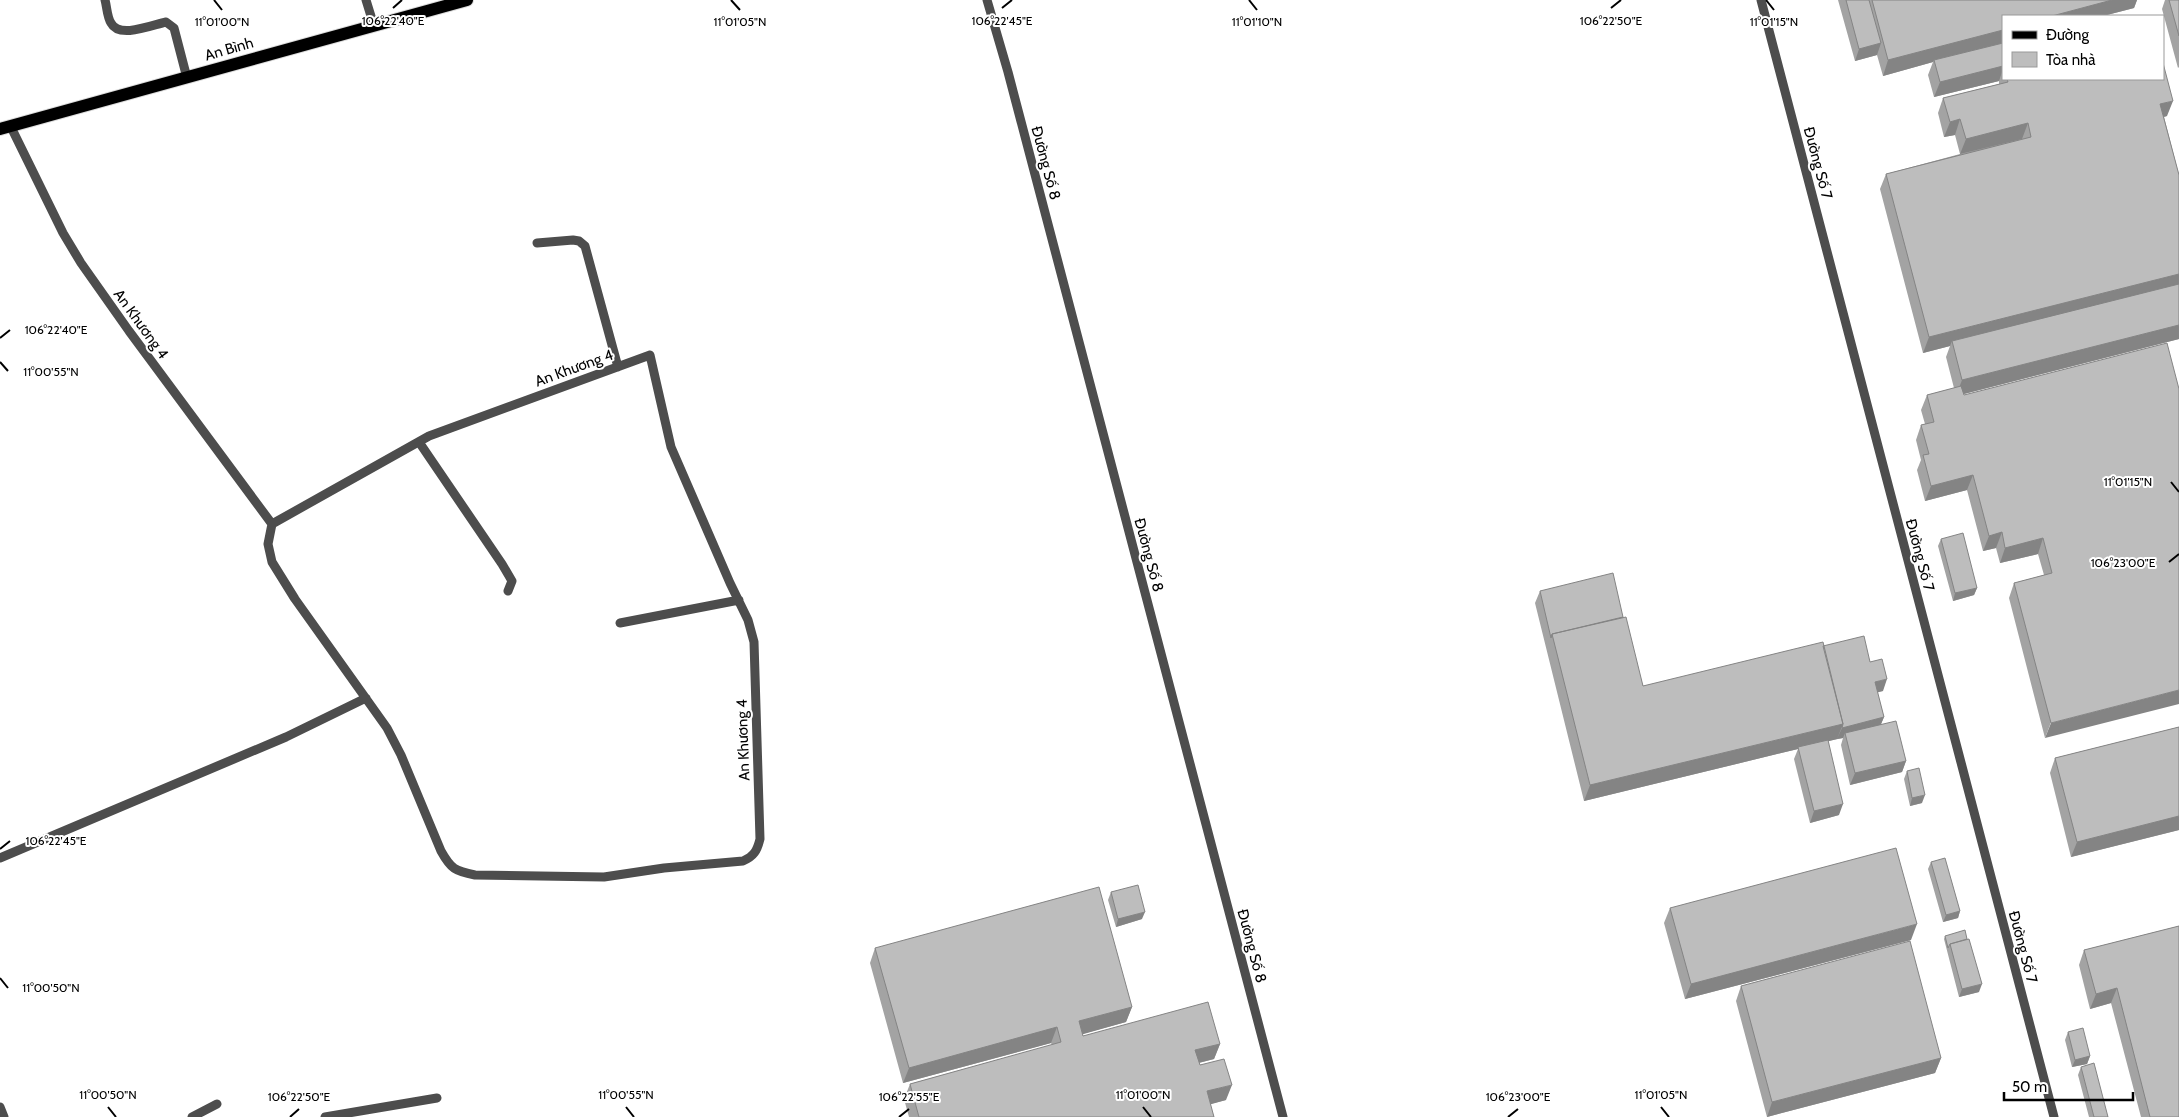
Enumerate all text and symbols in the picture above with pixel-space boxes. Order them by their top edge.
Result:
text: 106°22'40"E [362,13,425,28]
text: 106°22'45"E [972,13,1033,28]
text: 106°22'50"E [1580,13,1643,28]
text: 11°01'00"N [195,14,249,29]
text: 11°01'05"N [714,14,766,29]
text: 11°01'10"N [1232,14,1282,29]
text: 11°01'15"N [1750,14,1798,29]
legend [2002,15,2164,80]
text: Đường [2046,26,2089,44]
street label: An Bình [203,34,255,64]
text: Tòa nhà [2046,51,2096,69]
street label: Đường Số 8 [1028,124,1064,202]
street label: Đường Số 7 [1800,125,1836,202]
street label: An Khương 4 [110,286,172,363]
text: 106°22'40"E [25,322,88,337]
street label: An Khương 4 [533,345,616,390]
text: 11°00'55"N [23,364,79,379]
text: 11°01'15"N [2104,474,2152,489]
street label: Đường Số 8 [1131,516,1167,594]
street label: Đường Số 7 [1902,517,1938,594]
text: 106°23'00"E [2091,555,2156,570]
street label: An Khương 4 [733,699,753,781]
text: 106°22'45"E [26,833,87,848]
street label: Đường Số 8 [1234,907,1270,985]
street label: Đường Số 7 [2005,909,2041,986]
text: 11°00'50"N [22,980,80,995]
scale bar [2004,1070,2133,1102]
text: 50 m [2012,1078,2047,1096]
text: 11°00'50"N [79,1087,137,1102]
text: 11°00'55"N [598,1087,654,1102]
text: 11°01'00"N [1116,1087,1170,1102]
text: 11°01'05"N [1635,1087,1687,1102]
text: 106°22'50"E [268,1089,331,1104]
text: 106°22'55"E [879,1089,940,1104]
text: 106°23'00"E [1486,1089,1551,1104]

